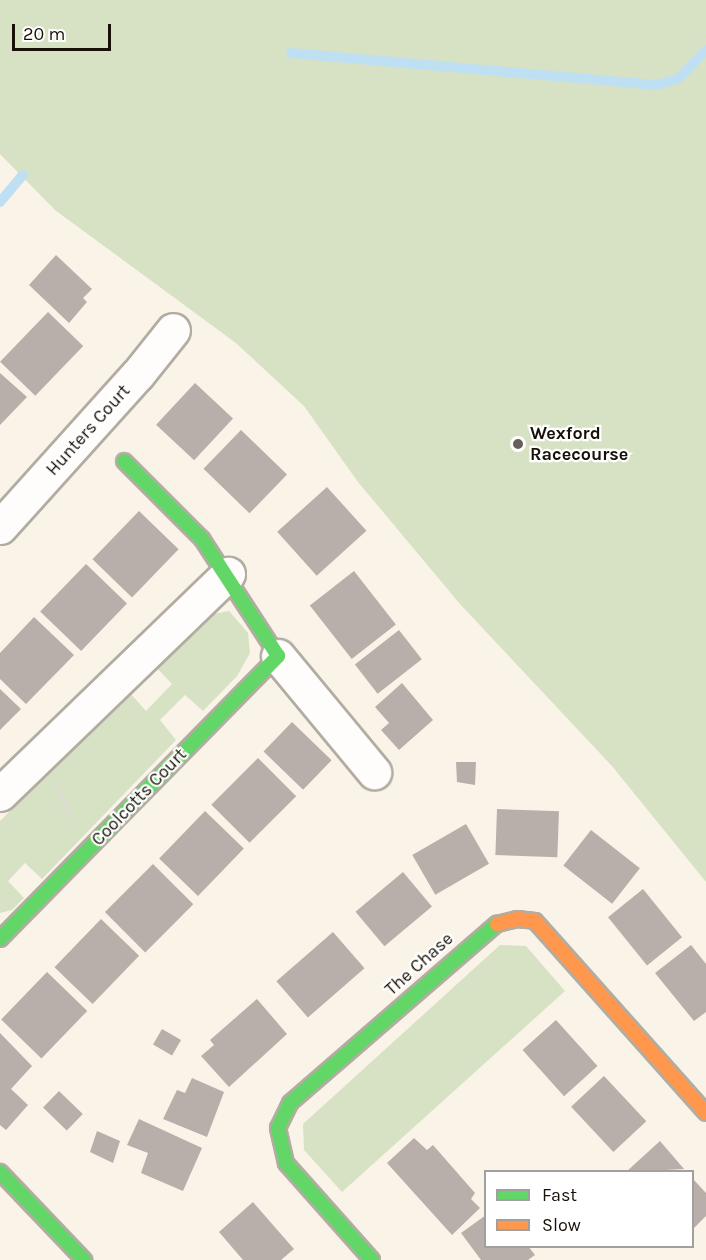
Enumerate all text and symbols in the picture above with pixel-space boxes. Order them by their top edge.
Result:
scale bar [15,12,114,50]
text: 20 m [23,23,65,45]
street label: Hunters Court [41,380,135,480]
place label: Wexford Racecourse [530,423,628,466]
marker: Wexford Racecourse [511,437,525,451]
street label: Coolcotts Court [87,744,191,850]
street label: The Chase [381,928,457,1000]
legend [484,1170,694,1248]
text: Fast [542,1184,577,1206]
text: Slow [542,1214,581,1236]

